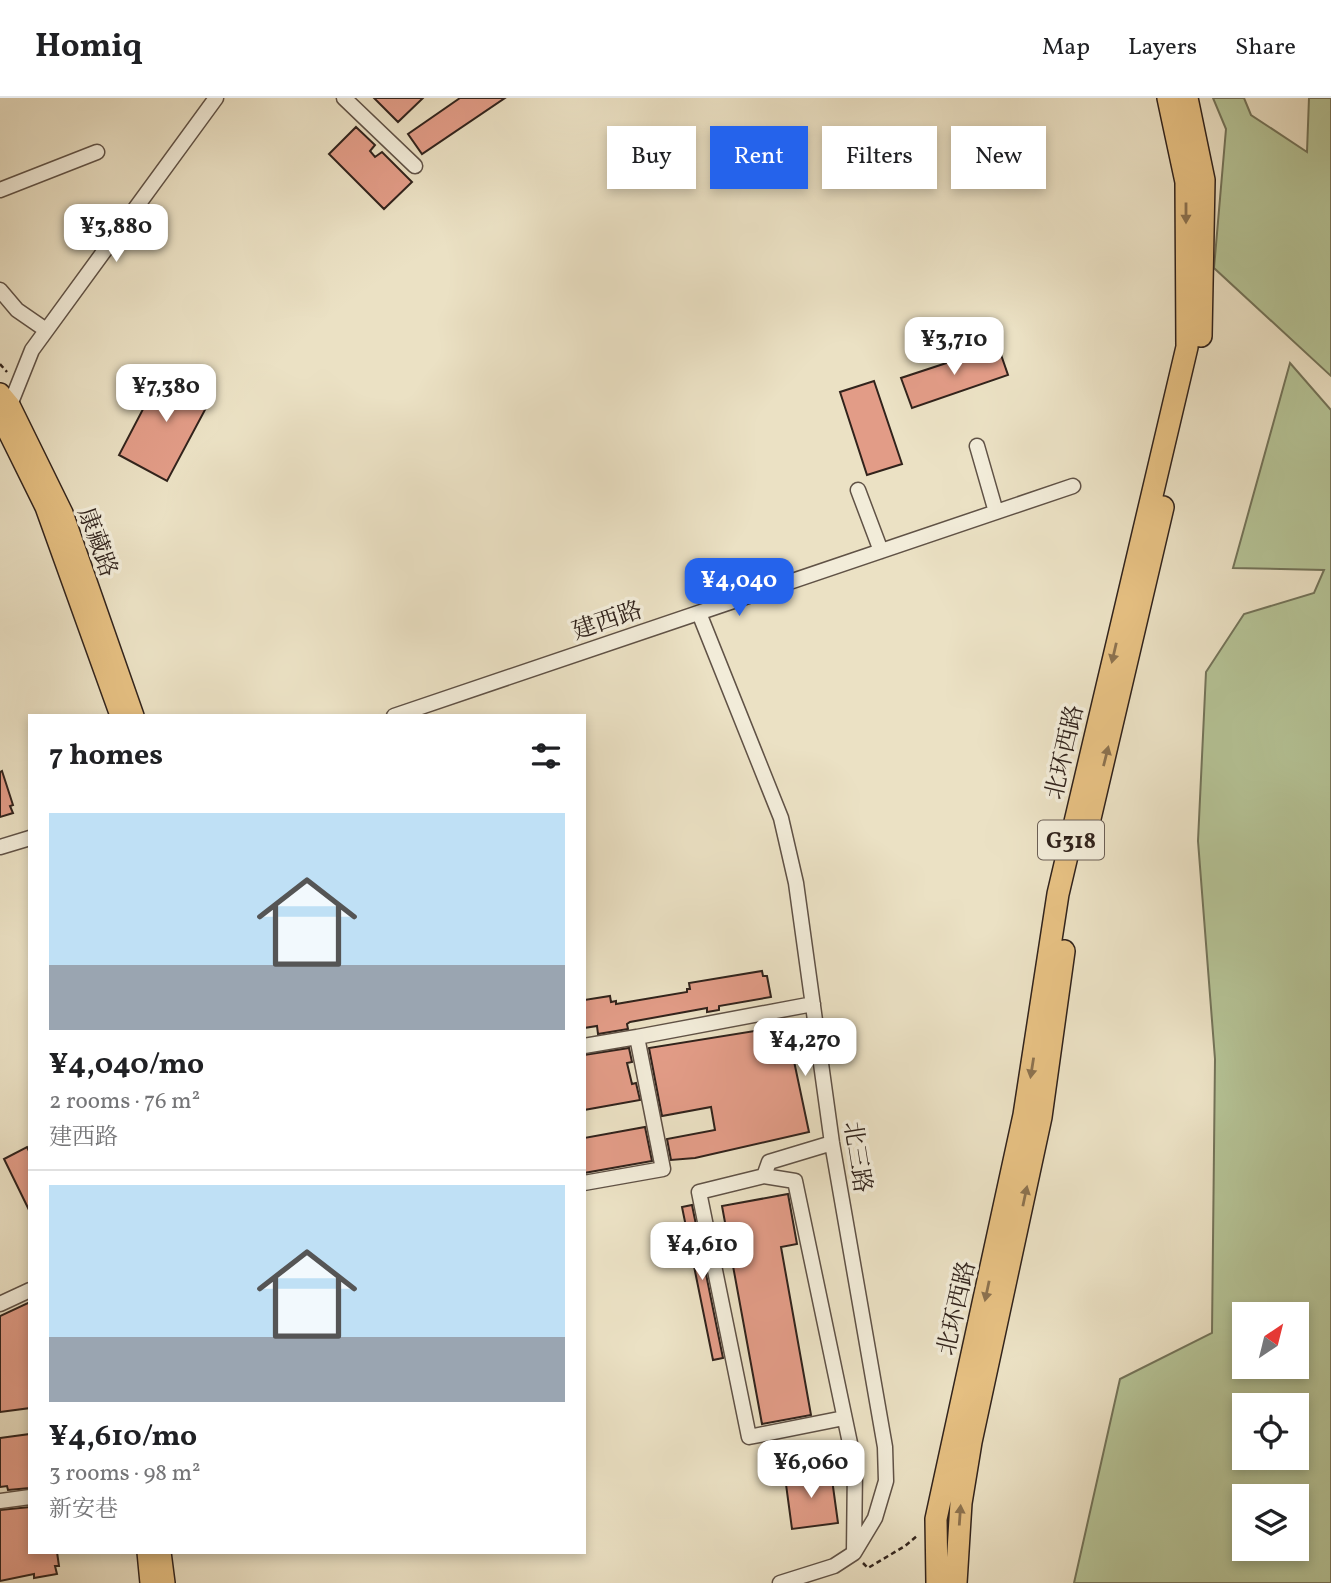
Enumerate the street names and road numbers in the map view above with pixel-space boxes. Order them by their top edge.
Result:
street label: 康藏路 [68,503,124,582]
street label: 建西路 [568,594,647,650]
street label: 北环西路 [1039,702,1093,803]
road number: G318 [1038,820,1104,860]
street label: 北三路 [834,1119,878,1196]
street label: 北环西路 [931,1258,985,1359]

